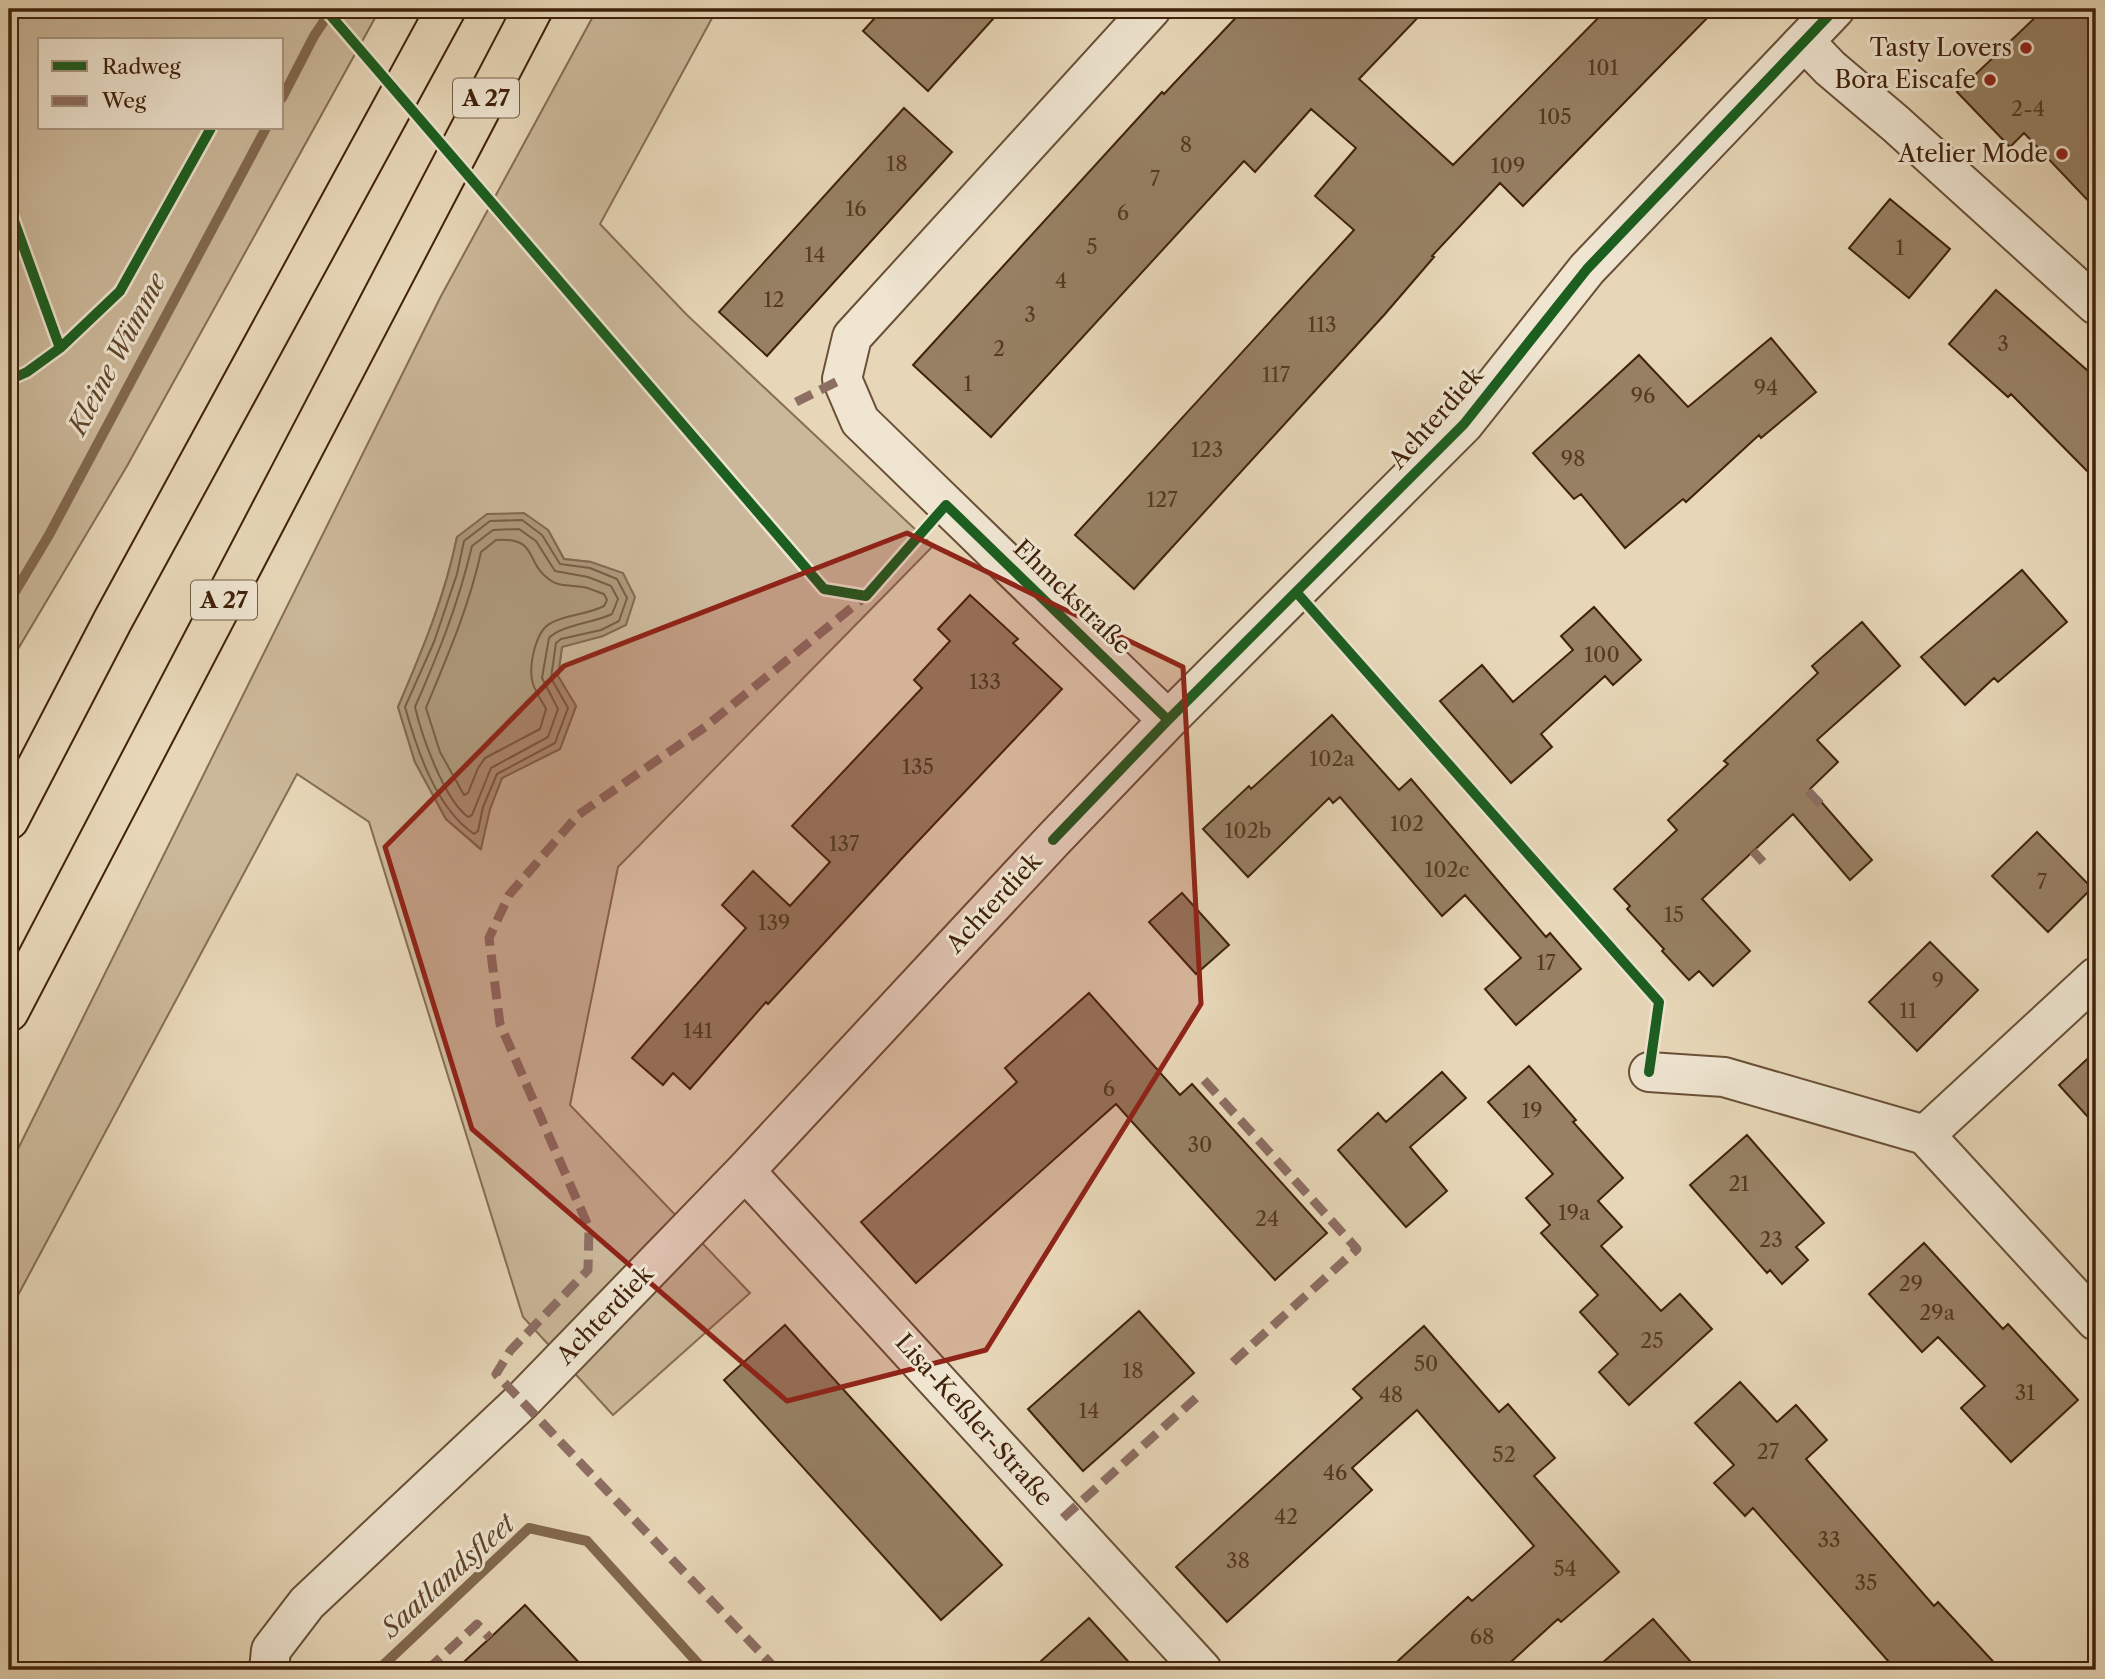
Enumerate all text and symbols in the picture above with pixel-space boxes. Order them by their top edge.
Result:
place label: Tasty Lovers [1870,33,2012,62]
legend [38,38,284,130]
marker: Tasty Lovers [2018,40,2034,56]
text: Radweg [102,54,182,79]
house number: 101 [1588,55,1619,80]
place label: Bora Eiscafe [1834,65,1976,94]
marker: Bora Eiscafe [1982,72,1998,88]
road number: A 27 [453,78,519,118]
text: Weg [101,88,147,113]
house number: 2-4 [2011,96,2045,121]
house number: 105 [1538,104,1572,129]
house number: 8 [1180,132,1192,157]
place label: Atelier Mode [1897,139,2048,168]
marker: Atelier Mode [2054,146,2070,162]
house number: 18 [886,151,908,176]
house number: 109 [1491,153,1525,178]
house number: 7 [1150,166,1161,191]
house number: 16 [845,196,867,221]
house number: 6 [1117,200,1129,225]
house number: 5 [1086,234,1098,259]
house number: 1 [1896,235,1905,260]
house number: 14 [805,242,825,267]
water label: Kleine Wümme [60,267,174,442]
house number: 4 [1055,268,1067,293]
house number: 12 [764,287,784,312]
house number: 3 [1024,302,1036,327]
house number: 113 [1307,312,1337,337]
house number: 3 [1997,331,2009,356]
house number: 2 [993,336,1005,361]
street label: Achterdiek [1382,360,1489,475]
house number: 117 [1262,362,1291,387]
house number: 1 [964,371,973,396]
house number: 94 [1754,375,1778,400]
house number: 96 [1631,383,1655,408]
house number: 123 [1191,437,1223,462]
house number: 98 [1561,446,1585,471]
house number: 127 [1146,487,1178,512]
street label: Ehmckstraße [1008,533,1137,660]
road number: A 27 [191,580,257,620]
house number: 100 [1584,642,1620,667]
house number: 133 [969,669,1001,694]
house number: 102a [1309,746,1356,771]
house number: 135 [902,754,934,779]
house number: 102 [1390,811,1424,836]
house number: 102b [1225,818,1271,843]
house number: 137 [829,831,860,856]
street label: Achterdiek [939,846,1048,959]
house number: 102c [1424,857,1470,882]
house number: 7 [2037,869,2048,894]
house number: 15 [1664,902,1684,927]
house number: 139 [758,910,790,935]
house number: 17 [1536,950,1556,975]
house number: 9 [1932,968,1944,993]
house number: 11 [1899,998,1917,1023]
house number: 141 [683,1018,713,1043]
house number: 6 [1103,1076,1115,1101]
house number: 19 [1521,1098,1543,1123]
house number: 30 [1188,1132,1212,1157]
house number: 21 [1729,1171,1750,1196]
house number: 19a [1558,1200,1591,1225]
house number: 24 [1255,1206,1279,1231]
house number: 23 [1759,1227,1783,1252]
street label: Achterdiek [550,1258,660,1371]
house number: 29 [1899,1271,1923,1296]
house number: 29a [1919,1300,1956,1325]
street label: Lisa-Keßler-Straße [890,1328,1059,1512]
house number: 25 [1640,1328,1664,1353]
house number: 50 [1414,1351,1438,1376]
house number: 18 [1122,1358,1144,1383]
house number: 31 [2015,1380,2035,1405]
house number: 48 [1379,1382,1403,1407]
house number: 14 [1079,1398,1099,1423]
house number: 27 [1757,1439,1780,1464]
house number: 52 [1492,1442,1516,1467]
house number: 46 [1323,1460,1347,1485]
house number: 42 [1274,1504,1298,1529]
water label: Saatlandsfleet [373,1507,523,1646]
house number: 33 [1817,1527,1841,1552]
house number: 38 [1226,1548,1250,1573]
house number: 54 [1553,1556,1577,1581]
house number: 35 [1855,1570,1877,1595]
house number: 68 [1470,1624,1494,1649]

